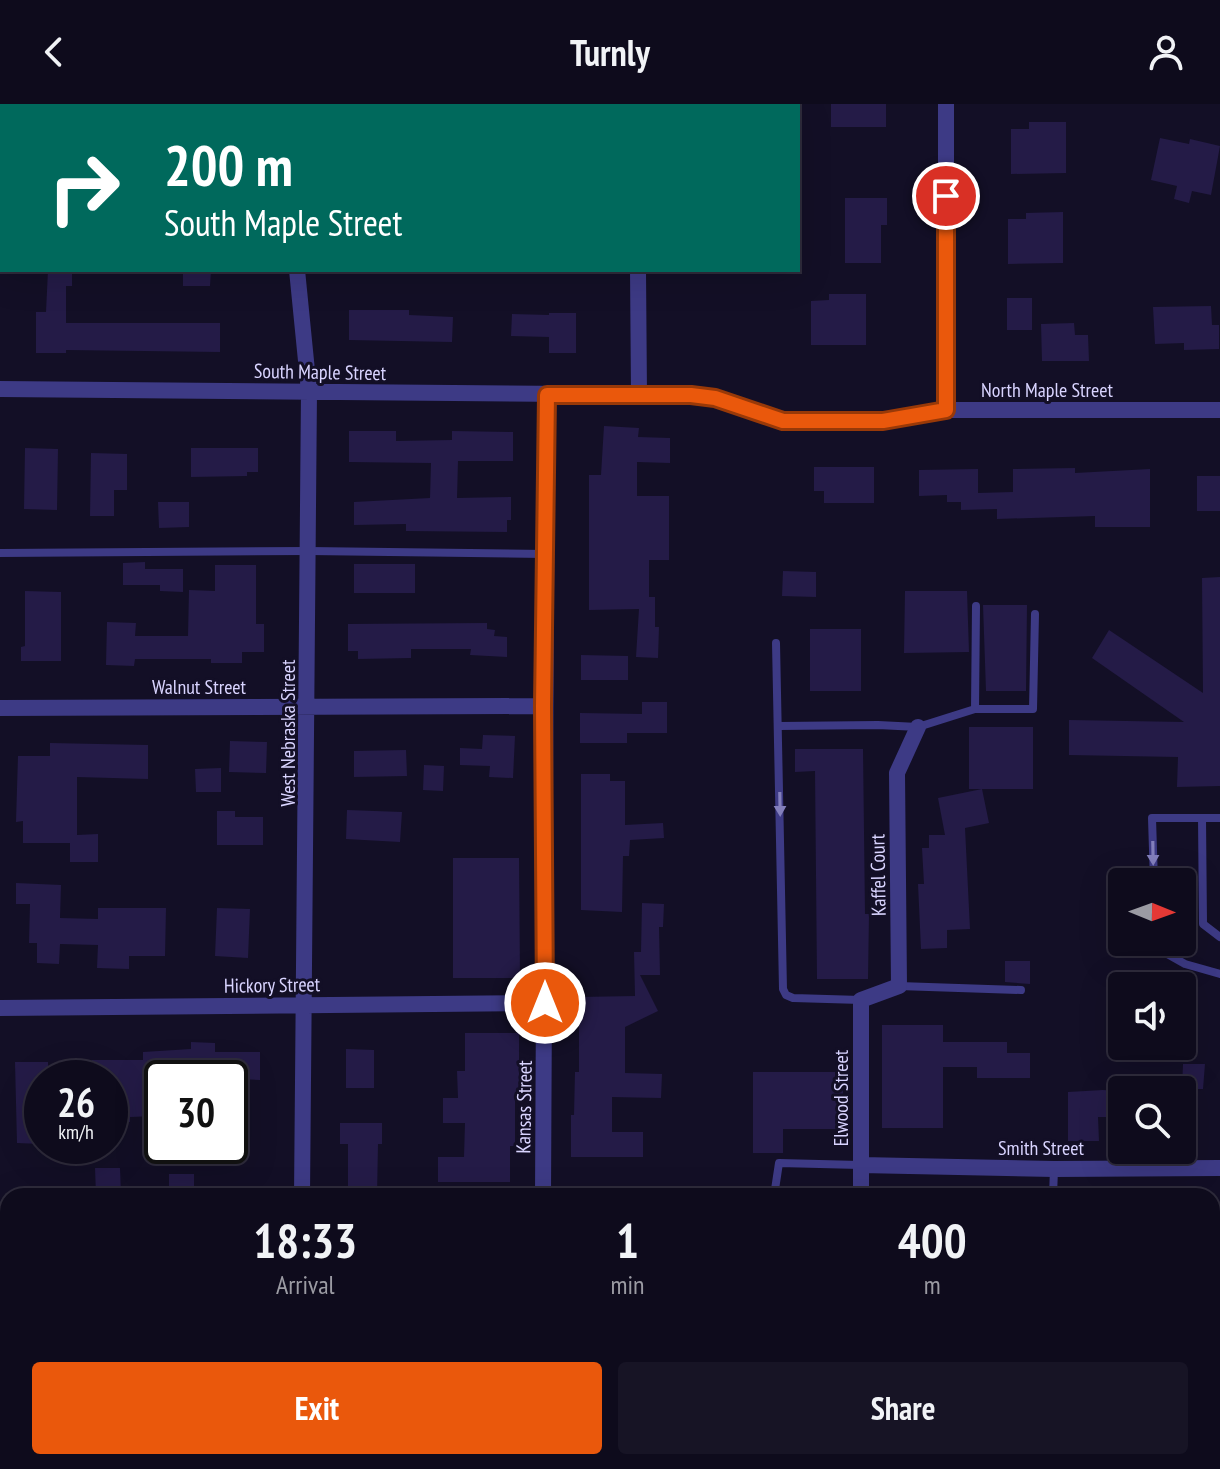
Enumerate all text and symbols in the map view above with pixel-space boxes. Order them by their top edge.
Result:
text: Turnly [570,29,650,76]
icon: back [32,30,76,74]
icon: person [1144,30,1188,74]
text: 200 m [164,129,293,201]
icon: right [32,136,136,240]
pin [912,162,980,230]
icon: arrive [924,174,968,218]
text: South Maple Street [164,199,402,246]
street label: South Maple Street [254,358,387,386]
street label: North Maple Street [981,377,1113,403]
street label: West Nebraska Street [275,659,301,806]
street label: Walnut Street [152,674,247,700]
one-way arrow [773,792,786,817]
street label: Kaffel Court [864,833,892,916]
one-way arrow [1147,841,1159,866]
north arrow [1108,868,1196,956]
map controls [1108,868,1196,1164]
position arrow [503,961,587,1045]
street label: Hickory Street [224,971,321,999]
button: sound [1108,972,1196,1060]
street label: Elwood Street [828,1049,854,1146]
speed limit sign: 30 [144,1060,248,1164]
street label: Kansas Street [510,1060,538,1154]
text: 26 [57,1076,95,1128]
button: search [1108,1076,1196,1164]
text: km/h [58,1119,94,1145]
street label: Smith Street [998,1135,1084,1161]
text: 18:33 [253,1209,357,1271]
text: 1 [616,1209,639,1271]
text: 400 [898,1209,967,1271]
text: Arrival [276,1268,335,1301]
text: min [610,1268,644,1301]
text: m [924,1268,941,1301]
button: Exit [32,1362,602,1454]
button: Share [618,1362,1188,1454]

